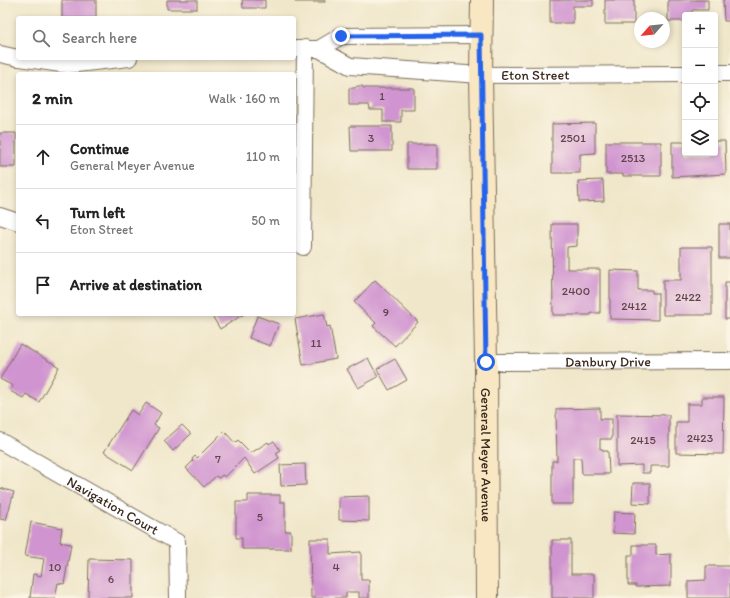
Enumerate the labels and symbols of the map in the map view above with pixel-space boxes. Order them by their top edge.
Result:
north arrow [634,12,670,48]
route end [332,27,350,45]
street label: Eton Street [501,67,569,84]
house number: 1 [379,89,385,103]
house number: 3 [368,131,375,145]
house number: 2501 [560,131,586,145]
house number: 2513 [621,151,646,165]
house number: 2400 [562,284,590,298]
house number: 2422 [675,290,702,304]
house number: 2412 [621,299,647,313]
house number: 9 [383,305,389,319]
house number: 11 [310,336,322,350]
route start [477,353,495,371]
street label: Danbury Drive [565,353,651,371]
street label: General Meyer Avenue [477,388,495,523]
house number: 2423 [687,431,714,445]
house number: 2415 [630,433,656,447]
house number: 7 [215,452,221,466]
street label: Navigation Court [64,473,161,539]
house number: 5 [257,510,263,524]
house number: 10 [49,560,61,574]
house number: 4 [332,560,340,574]
house number: 6 [108,572,114,586]

